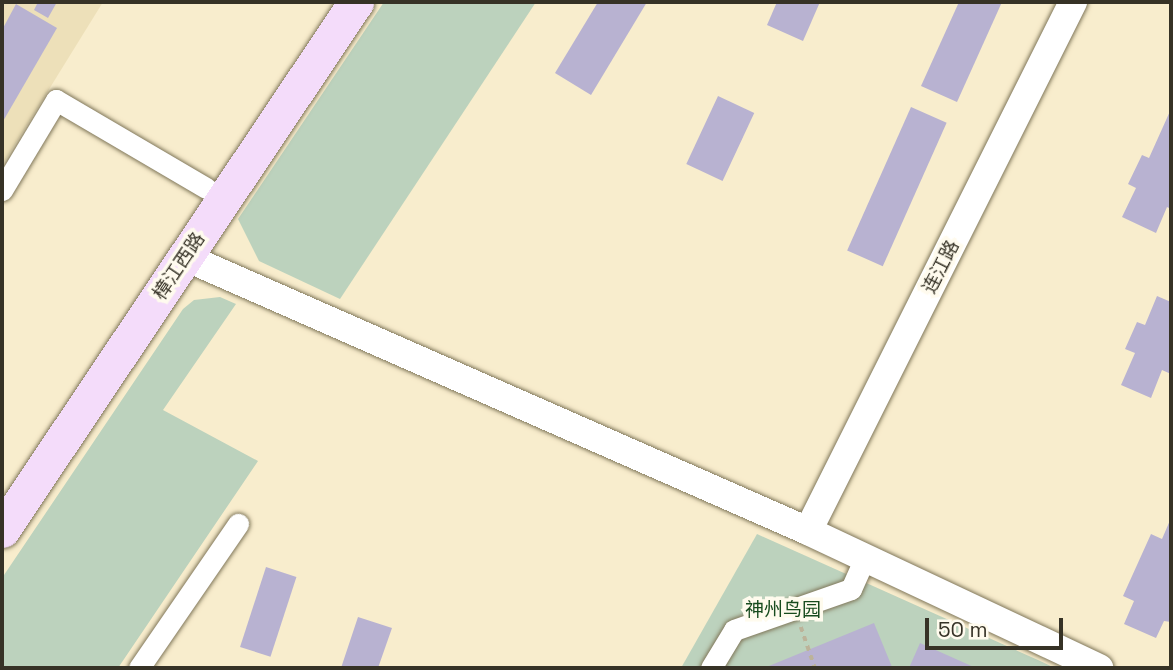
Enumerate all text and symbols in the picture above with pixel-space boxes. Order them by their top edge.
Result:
street label: 樟江西路 [148,228,210,304]
street label: 连江路 [918,236,964,298]
park label: 神州鸟园 [745,599,821,621]
scale bar [928,604,1066,648]
text: 50 m [938,616,988,643]

